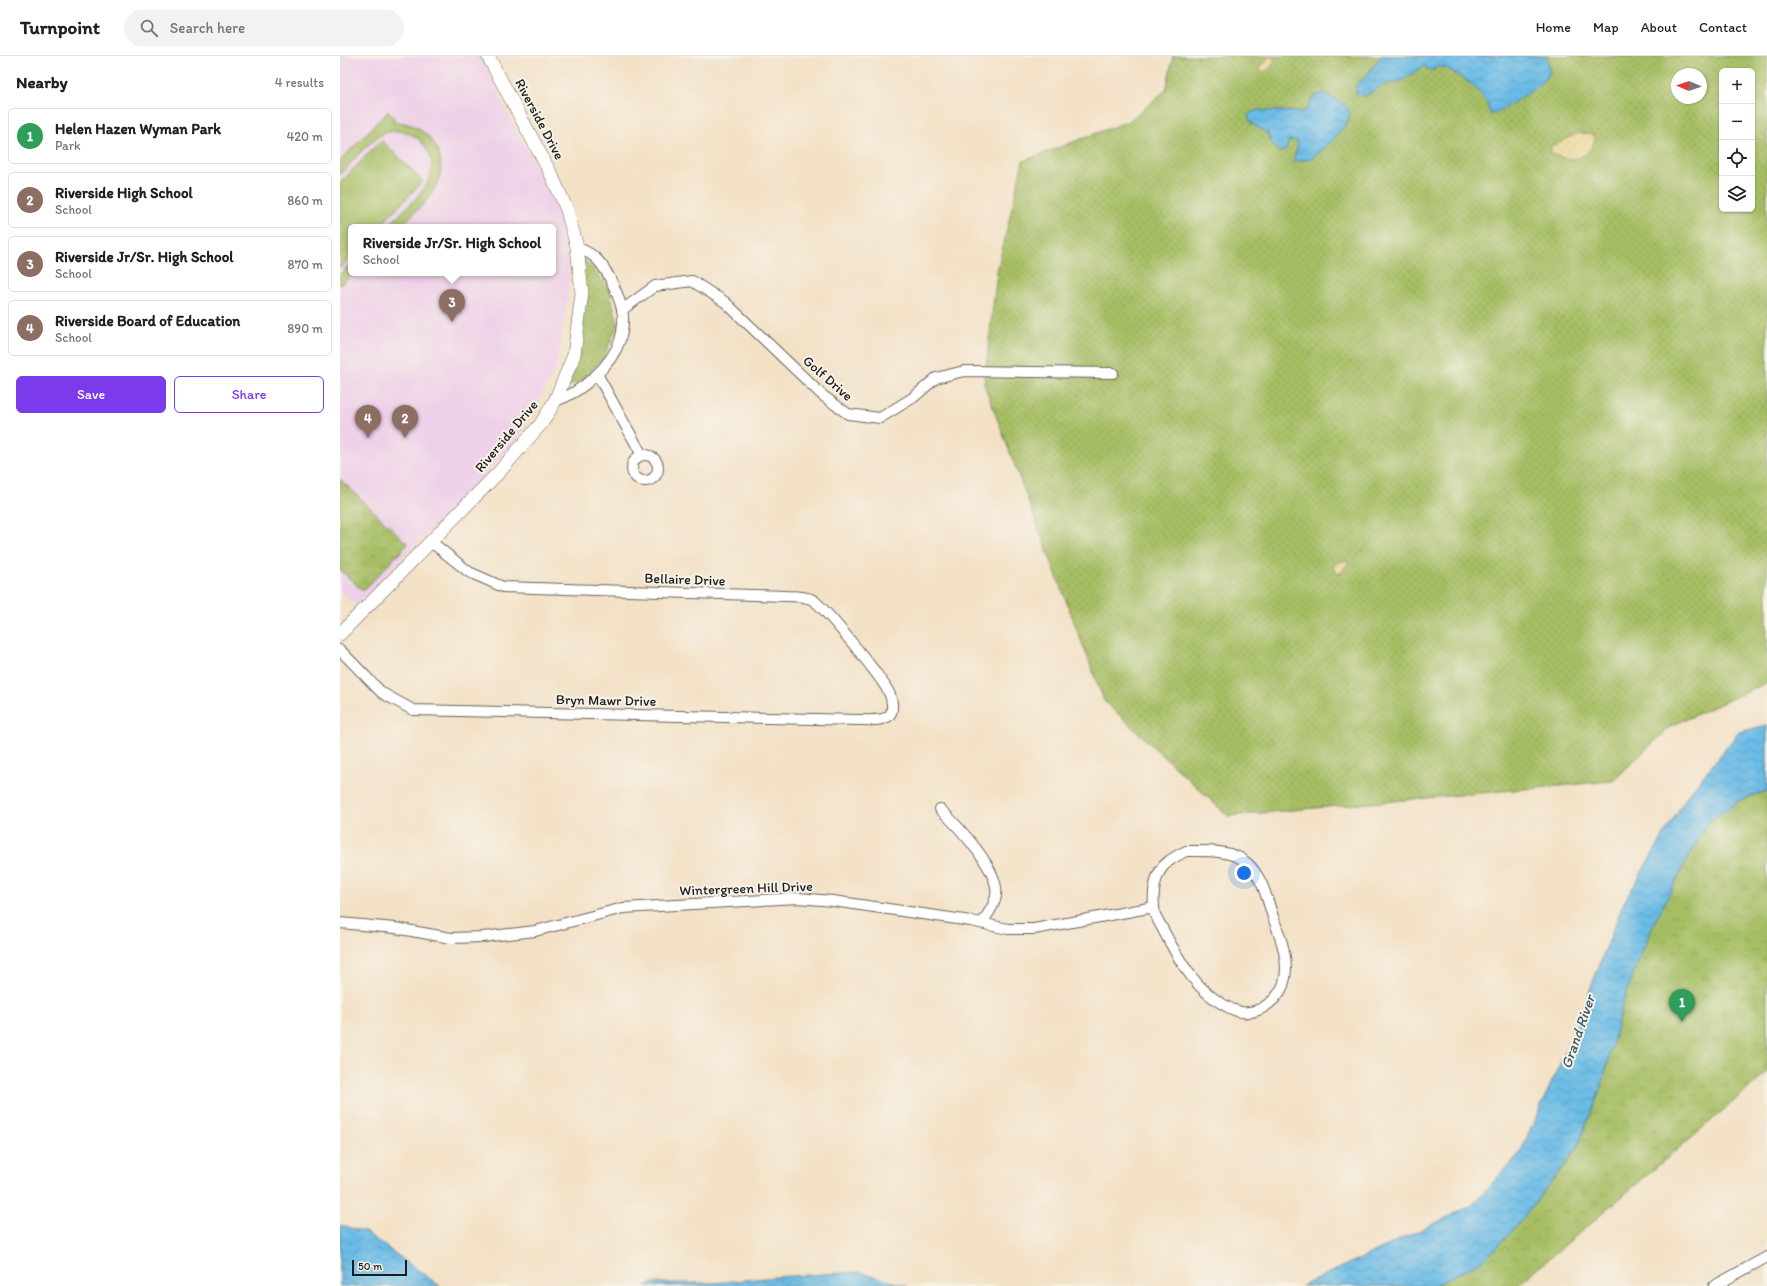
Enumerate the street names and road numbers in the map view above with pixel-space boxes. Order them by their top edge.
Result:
street label: Riverside Drive [511,76,568,163]
street label: Golf Drive [799,352,856,405]
street label: Riverside Drive [471,397,542,476]
street label: Bellaire Drive [644,570,726,589]
street label: Bryn Mawr Drive [556,691,657,710]
street label: Wintergreen Hill Drive [679,878,813,899]

